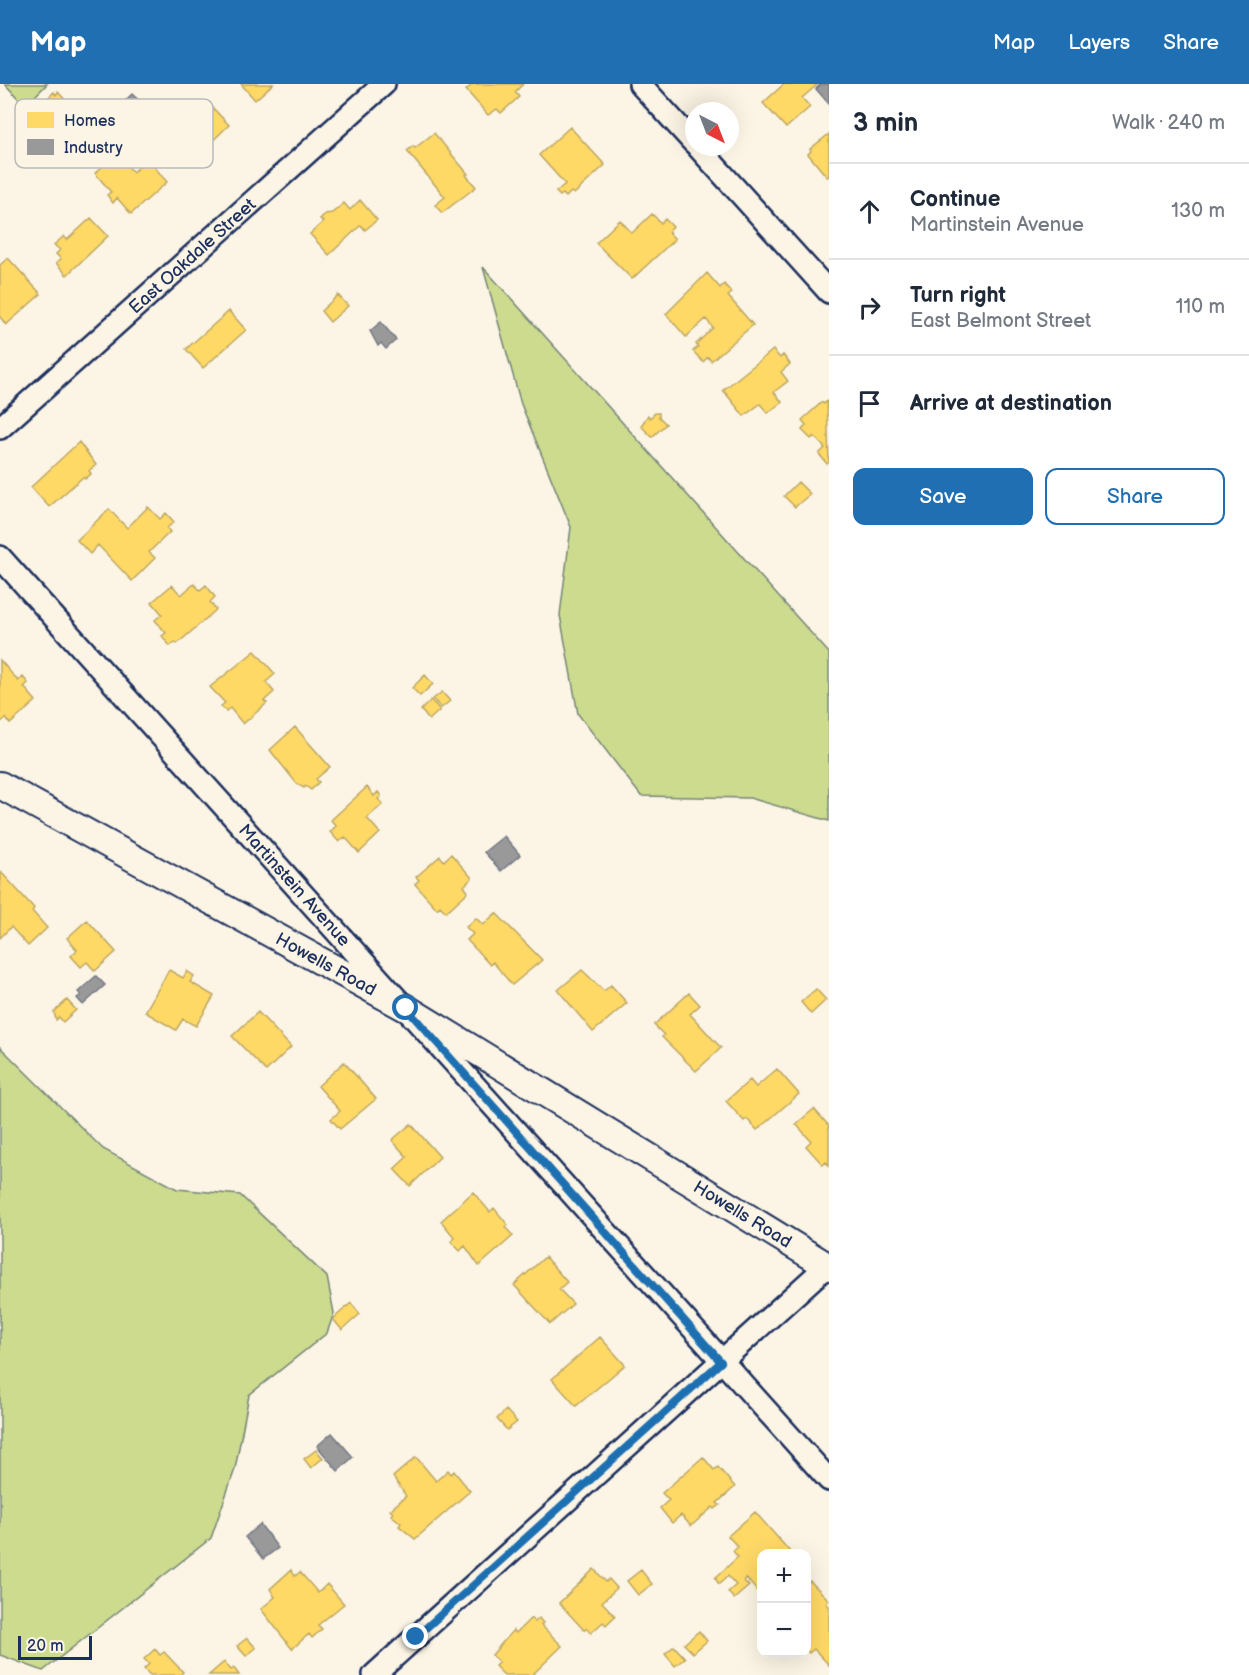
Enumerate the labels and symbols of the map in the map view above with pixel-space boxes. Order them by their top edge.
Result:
legend [15,99,213,168]
north arrow [685,102,739,156]
text: Homes [64,112,116,131]
text: Industry [64,139,123,158]
street label: East Oakdale Street [125,194,260,318]
street label: Martinstein Avenue [234,820,355,951]
street label: Howells Road [272,929,380,1001]
route start [392,994,418,1020]
street label: Howells Road [689,1177,795,1253]
route end [402,1623,428,1649]
scale bar [18,1633,92,1660]

